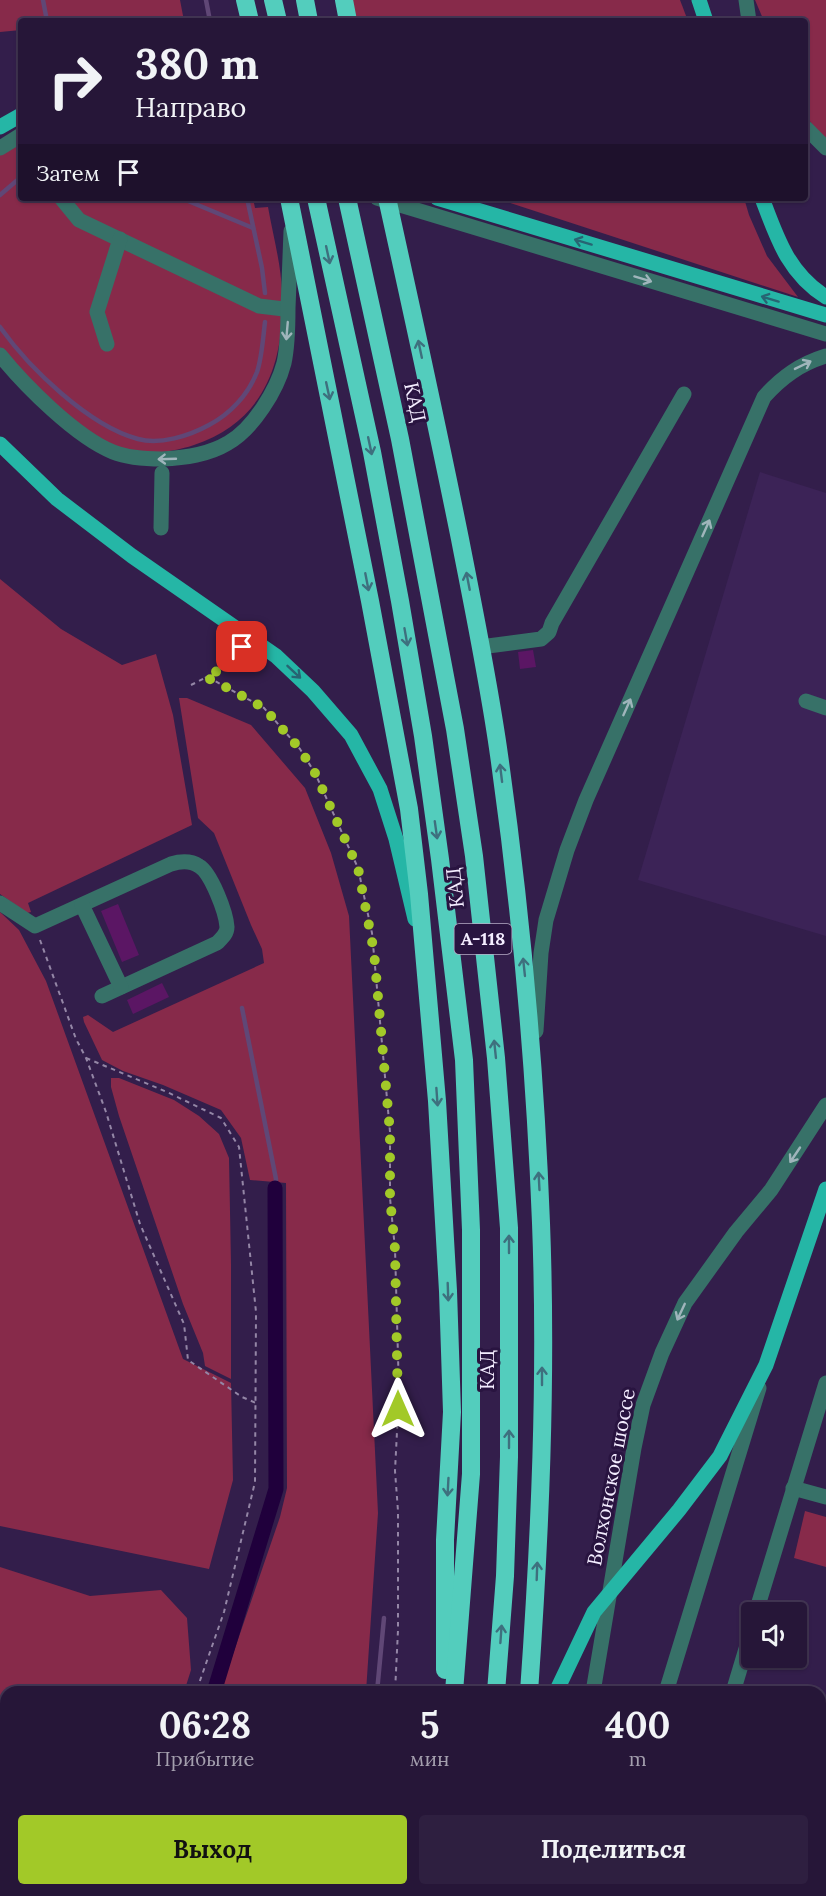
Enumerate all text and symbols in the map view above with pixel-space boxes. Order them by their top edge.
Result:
text: 380 m [135,37,259,91]
icon: right [36,42,114,120]
text: Направо [135,90,246,124]
icon: arrive [112,156,145,189]
text: Затем [36,159,100,187]
one-way arrow [574,236,593,247]
one-way arrow [323,245,335,264]
one-way arrow [633,274,652,285]
one-way arrow [761,292,780,303]
one-way arrow [281,321,292,341]
one-way arrow [414,340,426,359]
one-way arrow [794,359,812,370]
one-way arrow [323,380,334,400]
street label: КАД [399,380,432,424]
one-way arrow [365,436,377,455]
one-way arrow [158,453,178,464]
one-way arrow [701,520,712,538]
one-way arrow [362,571,373,591]
one-way arrow [462,572,473,591]
pin [216,621,267,672]
one-way arrow [401,627,412,647]
icon: arrive [225,630,258,663]
one-way arrow [286,665,301,679]
one-way arrow [622,698,633,716]
one-way arrow [495,764,506,784]
one-way arrow [431,819,442,839]
street label: КАД [440,867,469,909]
road number: А-118 [454,924,512,954]
one-way arrow [518,957,529,977]
one-way arrow [489,1040,500,1060]
one-way arrow [432,1087,443,1107]
one-way arrow [789,1146,801,1163]
one-way arrow [534,1171,545,1191]
one-way arrow [503,1234,515,1254]
one-way arrow [443,1281,454,1301]
one-way arrow [674,1303,686,1321]
street label: КАД [474,1350,499,1390]
one-way arrow [536,1366,548,1386]
position arrow [366,1377,430,1441]
street label: Волхонское шоссе [581,1386,640,1568]
one-way arrow [503,1429,515,1449]
one-way arrow [442,1476,453,1496]
one-way arrow [531,1561,543,1581]
map controls [741,1602,807,1668]
button: sound [741,1602,807,1668]
one-way arrow [495,1624,506,1644]
text: 06:28 [159,1702,251,1748]
text: 5 [420,1702,439,1748]
text: 400 [605,1702,670,1748]
text: Прибытие [156,1746,254,1771]
text: мин [410,1746,449,1771]
text: m [629,1746,647,1771]
button: Выход [18,1815,407,1884]
button: Поделиться [419,1815,808,1884]

